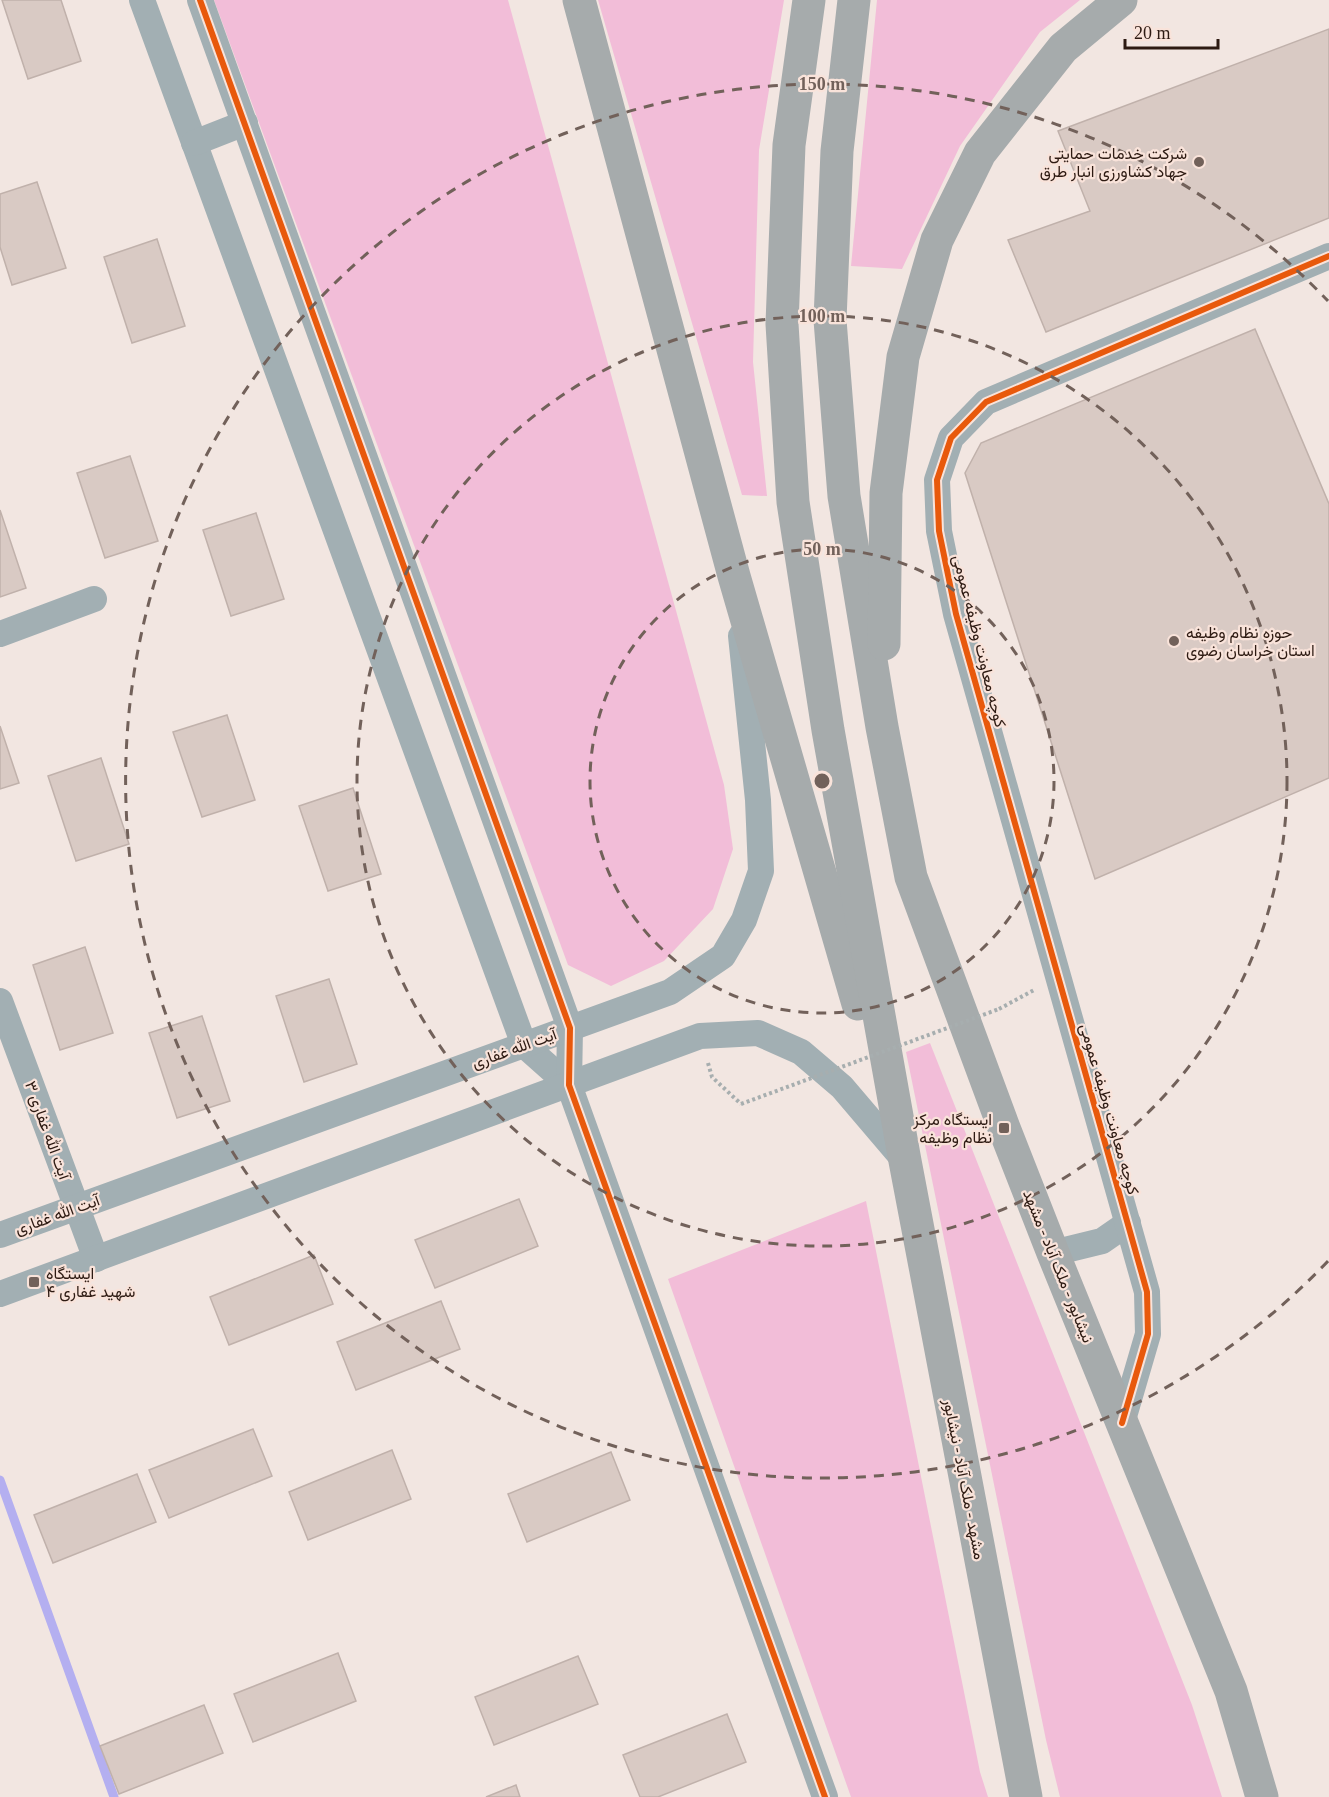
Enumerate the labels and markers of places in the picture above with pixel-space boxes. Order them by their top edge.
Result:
place label: شرکت خدمات حمایتی جهاد کشاورزی انبار طرق [1040,145,1187,182]
marker: شرکت خدمات حمایتی جهاد کشاورزی انبار طرق [1192,155,1206,169]
place label: حوزه نظام وظیفه استان خراسان رضوی [1186,624,1315,661]
marker: حوزه نظام وظیفه استان خراسان رضوی [1167,634,1181,648]
centre of rings [812,771,832,791]
place label: ایستگاه مرکز نظام وظیفه [912,1111,992,1148]
marker: ایستگاه مرکز نظام وظیفه [997,1121,1011,1135]
place label: ایستگاه شهید غفاری ۴ [46,1265,135,1302]
marker: ایستگاه شهید غفاری ۴ [27,1275,41,1289]

